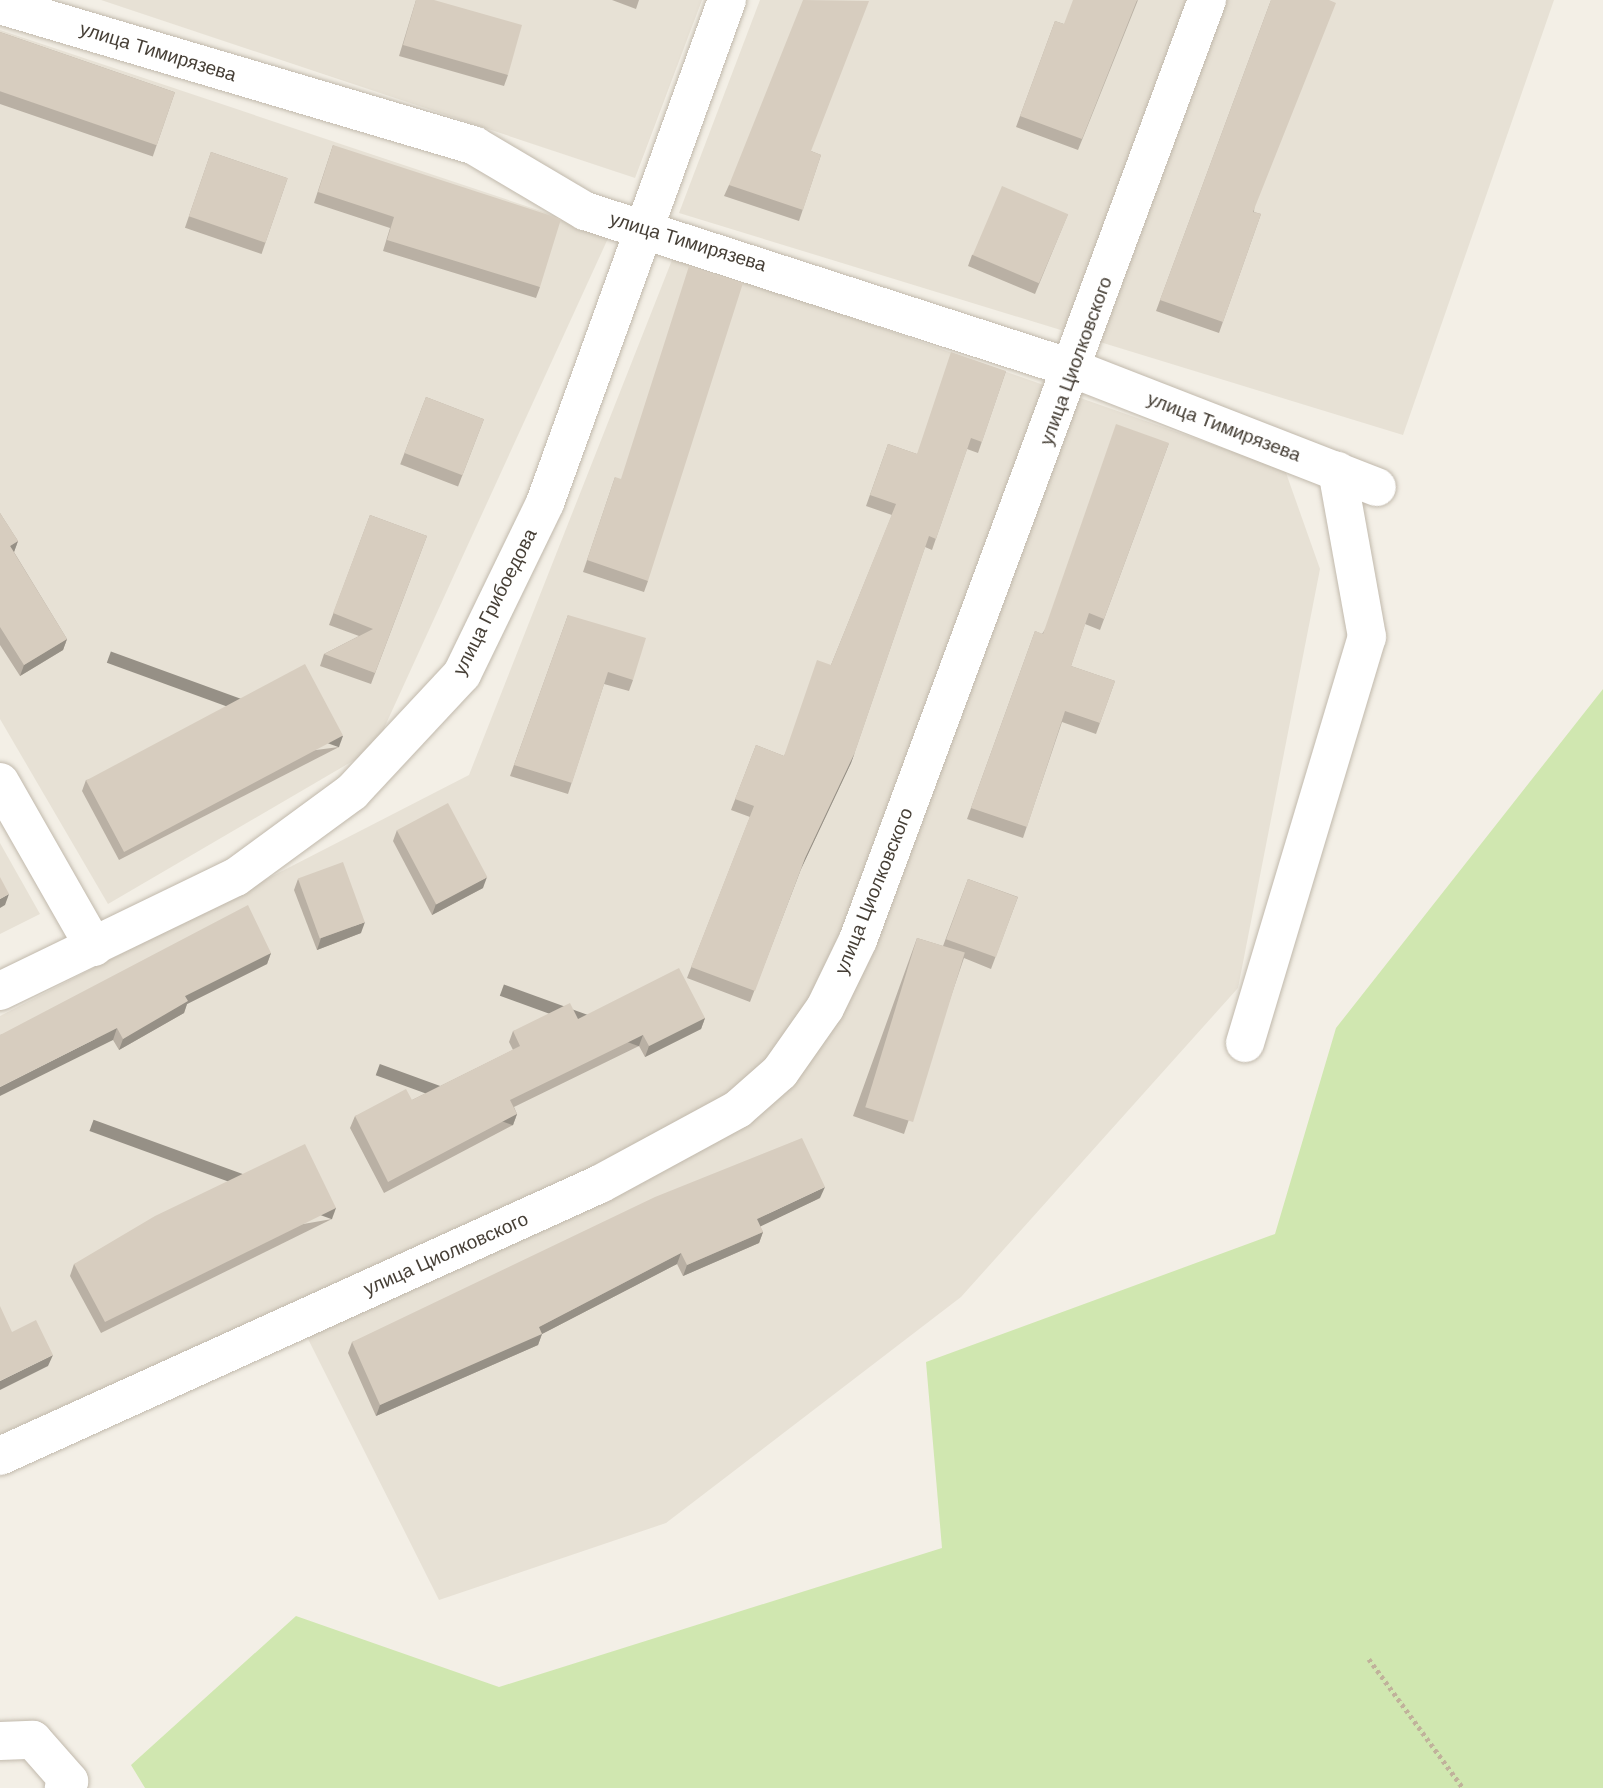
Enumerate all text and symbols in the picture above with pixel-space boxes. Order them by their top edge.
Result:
street label: улица Тимирязева [77,17,239,87]
street label: улица Тимирязева [607,207,769,277]
street label: улица Циолковского [1035,274,1117,448]
street label: улица Тимирязева [1144,387,1304,467]
street label: улица Грибоедова [448,525,542,679]
street label: улица Циолковского [830,804,918,978]
street label: улица Циолковского [360,1207,532,1301]

